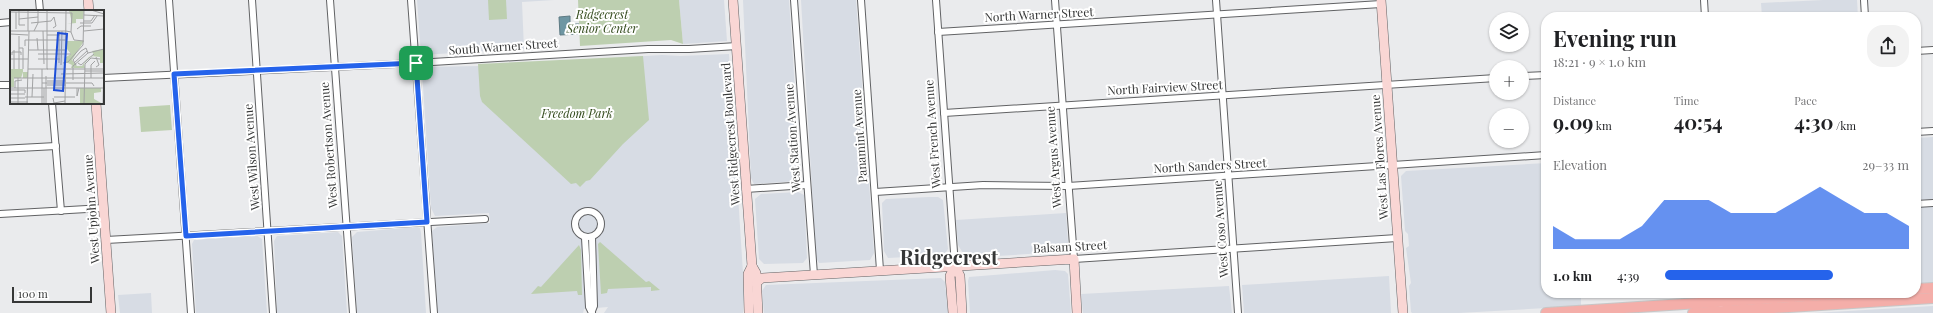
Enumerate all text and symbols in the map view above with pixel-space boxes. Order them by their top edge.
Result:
street label: North Warner Street [984,3,1095,25]
park label: Ridgecrest Senior Center [566,6,638,36]
inset map [10,10,104,104]
map controls [1489,12,1529,148]
button: layers [1489,12,1529,52]
text: Evening run [1553,23,1677,53]
button: share [1867,25,1909,67]
street label: South Warner Street [448,34,559,58]
pin [399,46,433,80]
icon: arrive [405,52,427,74]
text: 18:21 · 9 × 1.0 km [1553,53,1646,70]
button: + [1489,60,1529,100]
street label: West Ridgecrest Boulevard [717,62,743,207]
street label: North Fairview Street [1107,76,1224,98]
street label: West French Avenue [920,79,944,190]
street label: West Robertson Avenue [316,81,340,210]
street label: West Station Avenue [780,83,804,194]
street label: Panamint Avenue [848,89,870,183]
text: Distance [1553,93,1596,108]
text: Time [1674,93,1699,108]
text: Pace [1794,93,1817,108]
street label: West Las Flores Avenue [1367,94,1391,221]
street label: West Wilson Avenue [239,103,263,212]
park label: Freedom Park [540,105,613,121]
street label: West Argus Avenue [1041,106,1065,209]
button: − [1489,108,1529,148]
text: 9.09 [1553,108,1593,135]
text: 40:54 [1674,108,1723,135]
text: 4:30 [1794,108,1833,135]
text: km [1593,118,1612,133]
text: /km [1833,118,1856,133]
street label: West Upjohn Avenue [79,154,103,265]
street label: North Sanders Street [1153,154,1268,176]
text: Elevation [1553,156,1607,173]
text: 29–33 m [1862,156,1909,173]
street label: West Coso Avenue [1209,180,1231,279]
street label: Balsam Street [1033,236,1108,256]
district label: Ridgecrest [900,243,999,270]
text: 1.0 km [1553,267,1592,284]
text: 4:39 [1617,267,1639,284]
scale bar [12,285,92,304]
text: 100 m [18,286,48,301]

